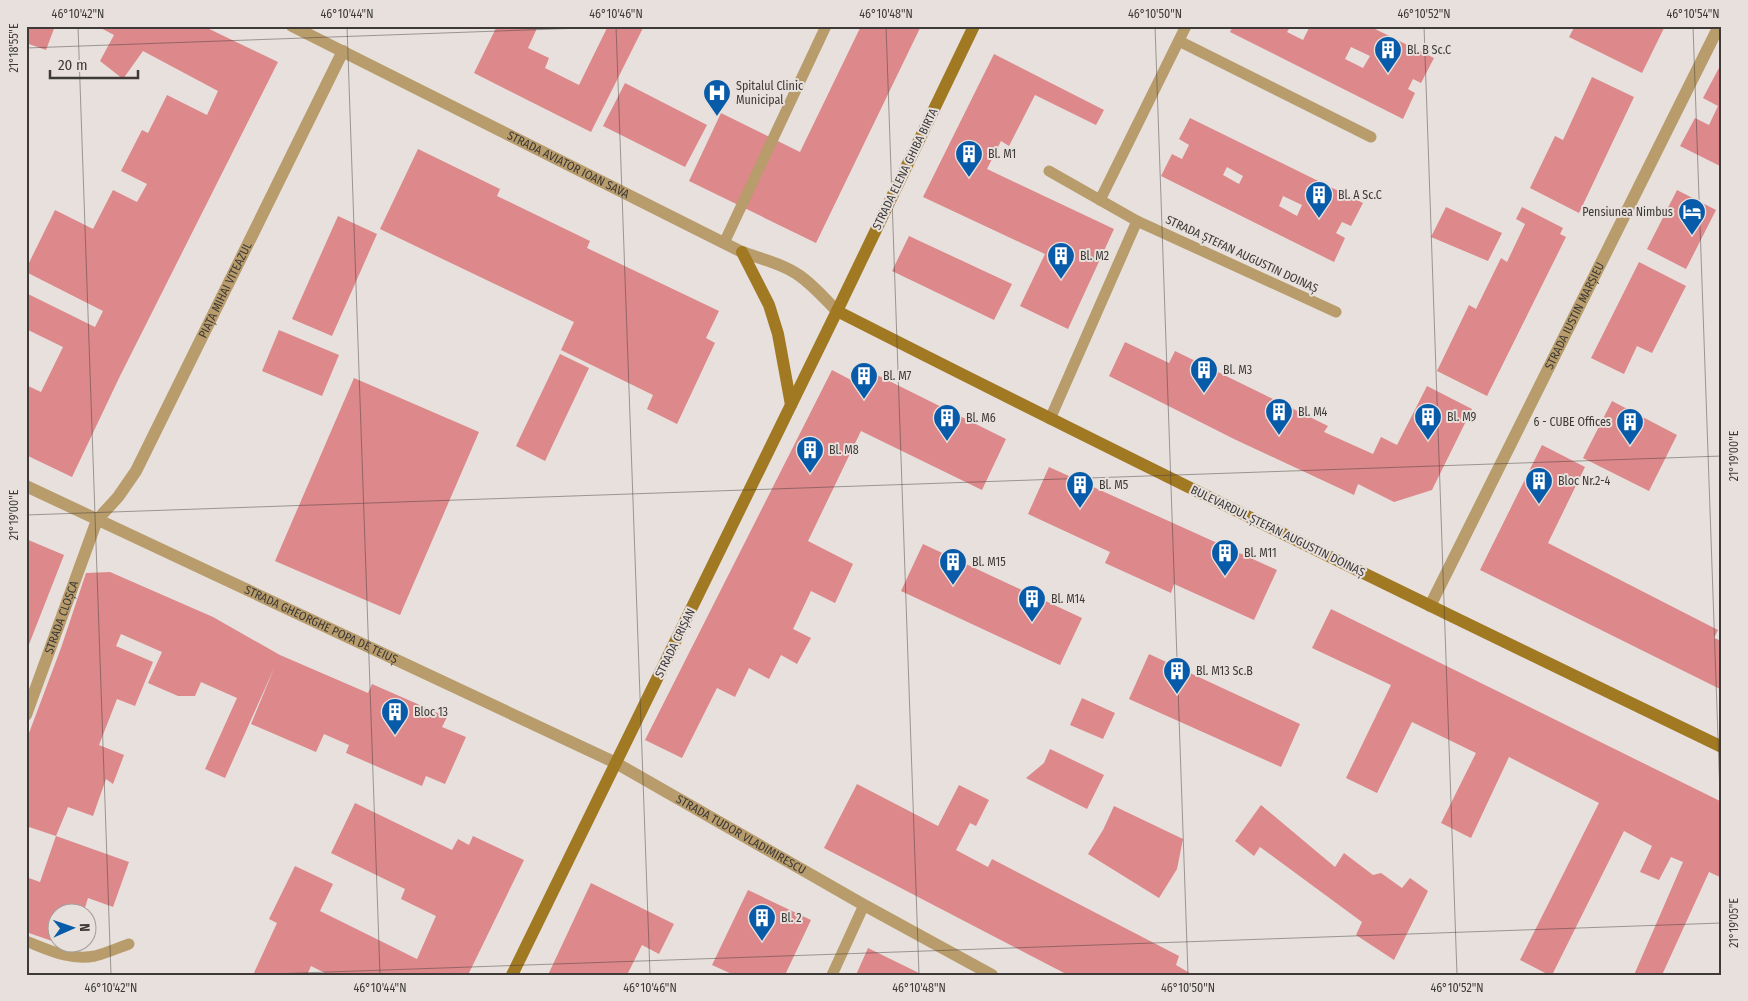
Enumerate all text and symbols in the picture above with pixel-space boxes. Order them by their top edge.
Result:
text: 46°10'42"N [52,7,104,21]
text: 46°10'44"N [321,7,373,21]
text: 46°10'46"N [589,7,643,21]
text: 46°10'48"N [859,7,913,21]
text: 46°10'50"N [1128,7,1182,21]
text: 46°10'52"N [1397,7,1451,21]
text: 46°10'54"N [1666,7,1720,21]
text: 21°18'55"E [7,23,21,73]
building icon: Bl. B Sc.C [1373,35,1403,74]
place label: Bl. B Sc.C [1407,43,1451,57]
scale bar [50,48,138,80]
text: 20 m [58,56,88,74]
hospital icon: Spitalul Clinic Municipal [702,78,732,117]
place label: Spitalul Clinic Municipal [736,79,803,107]
street label: STRADA ELENA GHIBA BIRTA [869,105,941,232]
street label: STRADA AVIATOR IOAN SAVA [505,128,632,201]
building icon: Bl. M1 [954,139,984,178]
place label: Bl. M1 [988,147,1016,161]
building icon: Bl. A Sc.C [1304,180,1334,219]
place label: Bl. A Sc.C [1338,188,1382,202]
hotel icon: Pensiunea Nimbus [1677,197,1707,236]
place label: Pensiunea Nimbus [1582,205,1673,219]
street label: STRADA ȘTEFAN AUGUSTIN DOINAȘ [1163,212,1321,297]
street label: PIAȚA MIHAI VITEAZUL [196,239,255,340]
building icon: Bl. M2 [1046,241,1076,280]
place label: Bl. M2 [1080,249,1109,263]
street label: STRADA IUSTIN MARȘIEU [1542,260,1607,372]
building icon: Bl. M3 [1189,355,1219,394]
building icon: Bl. M7 [849,361,879,400]
place label: Bl. M3 [1223,363,1252,377]
place label: Bl. M7 [883,369,912,383]
building icon: Bl. M4 [1264,397,1294,436]
building icon: Bl. M9 [1413,402,1443,441]
building icon: Bl. M6 [932,403,962,442]
place label: Bl. M4 [1298,405,1328,419]
building icon: 6 - CUBE Offices [1615,407,1645,446]
place label: Bl. M9 [1447,410,1477,424]
place label: Bl. M6 [966,411,996,425]
place label: 6 - CUBE Offices [1533,415,1611,429]
text: 21°19'00"E [1727,430,1741,481]
building icon: Bl. M8 [795,435,825,474]
place label: Bl. M8 [829,443,859,457]
building icon: Bloc Nr.2-4 [1524,466,1554,505]
building icon: Bl. M5 [1065,470,1095,509]
place label: Bloc Nr.2-4 [1558,474,1611,488]
place label: Bl. M5 [1099,478,1129,492]
street label: BULEVARDUL ȘTEFAN AUGUSTIN DOINAȘ [1188,483,1368,580]
text: 21°19'00"E [7,489,21,540]
building icon: Bl. M11 [1210,538,1240,577]
place label: Bl. M11 [1244,546,1277,560]
building icon: Bl. M15 [938,547,968,586]
place label: Bl. M15 [972,555,1006,569]
street label: STRADA CLOȘCA [42,578,82,656]
street label: STRADA GHEORGHE POPA DE TEIUȘ [242,583,400,667]
building icon: Bl. M14 [1017,584,1047,623]
place label: Bl. M14 [1051,592,1085,606]
street label: STRADA CRIȘAN [652,606,699,680]
building icon: Bl. M13 Sc.B [1162,656,1192,695]
place label: Bl. M13 Sc.B [1196,664,1253,678]
building icon: Bloc 13 [380,697,410,736]
place label: Bloc 13 [414,705,448,719]
street label: STRADA TUDOR VLADIMIRESCU [674,792,808,877]
text: 21°19'05"E [1727,898,1741,948]
building icon: Bl. 2 [747,903,777,942]
north arrow [48,904,98,954]
place label: Bl. 2 [781,911,801,925]
text: N [76,923,93,932]
text: 46°10'42"N [85,981,137,995]
text: 46°10'44"N [354,981,406,995]
text: 46°10'46"N [623,981,677,995]
text: 46°10'48"N [892,981,946,995]
text: 46°10'50"N [1161,981,1215,995]
text: 46°10'52"N [1430,981,1484,995]

